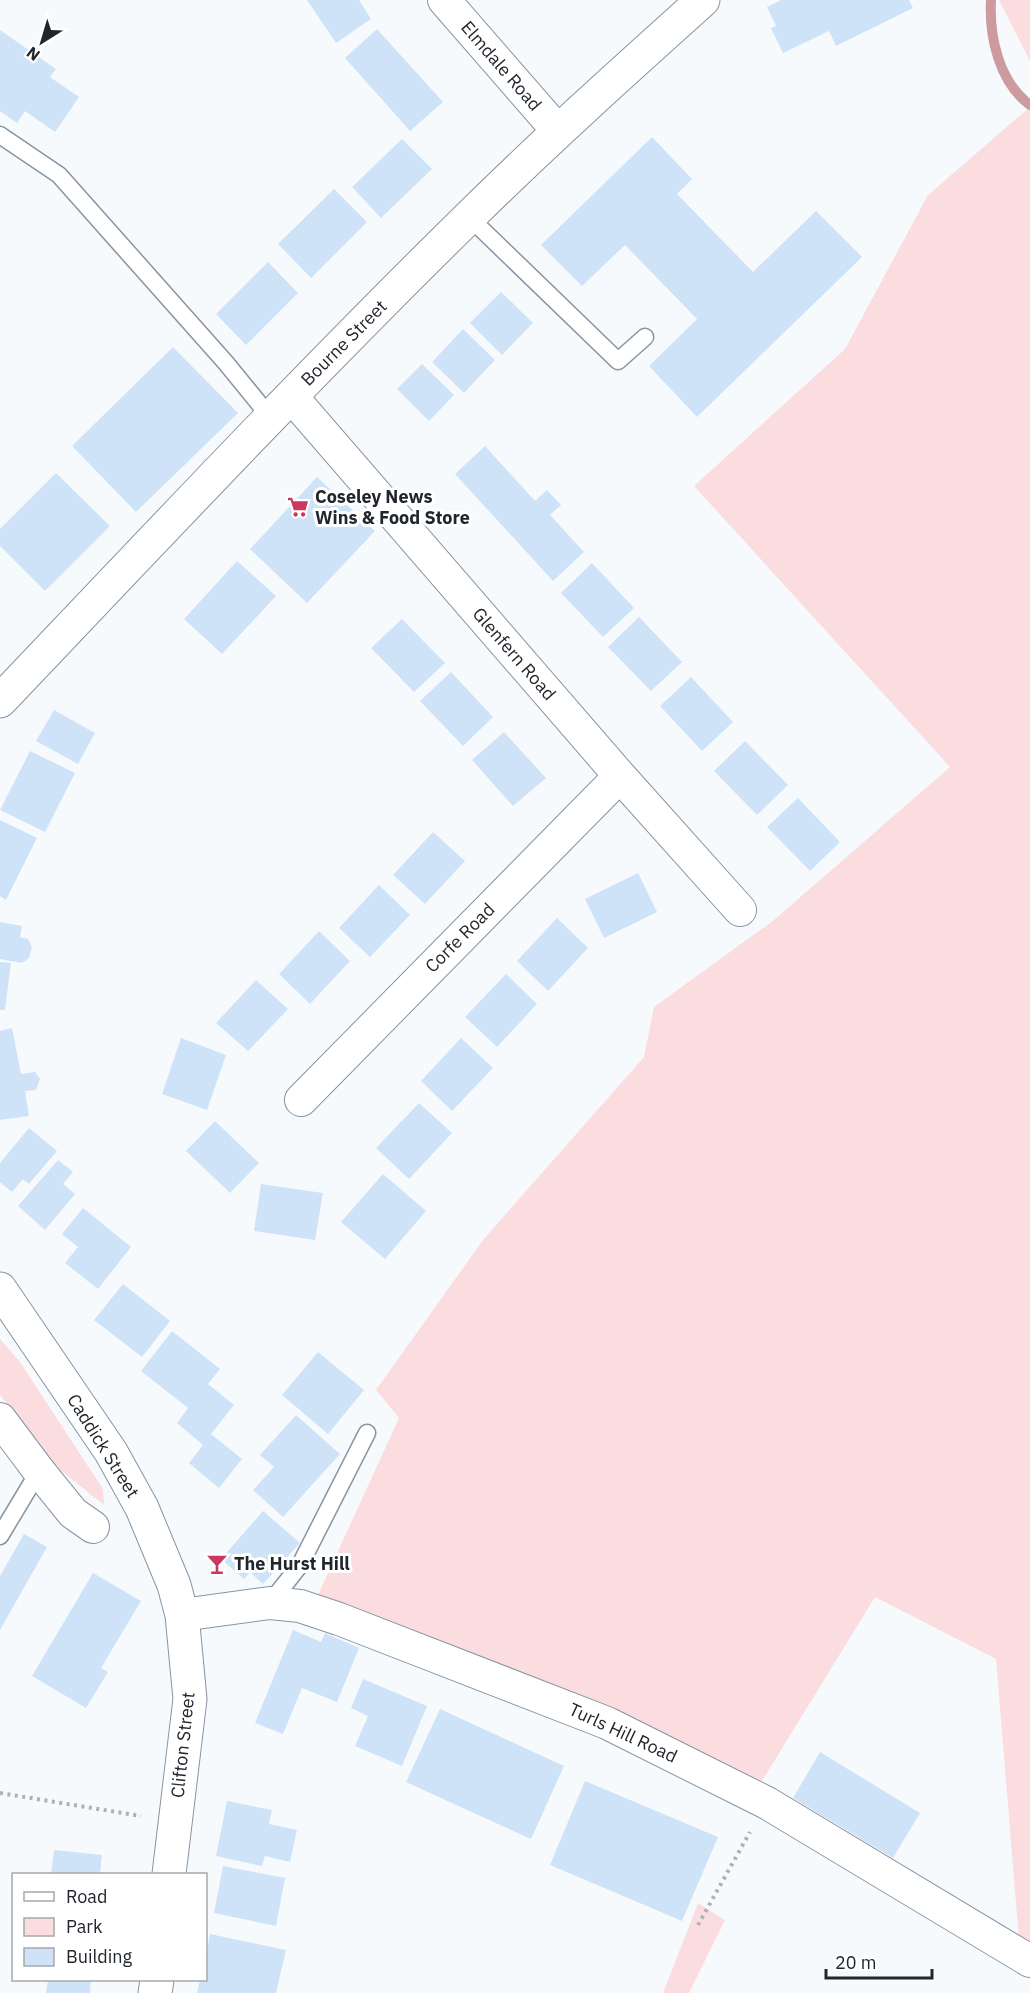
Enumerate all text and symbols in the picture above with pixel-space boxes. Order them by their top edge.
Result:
north arrow [12,12,72,72]
street label: Elmdale Road [456,16,547,115]
text: N [22,43,44,65]
street label: Bourne Street [296,295,392,391]
place label: Coseley News Wins & Food Store [315,485,470,529]
supermarket icon: Coseley News Wins & Food Store [286,495,310,519]
street label: Glenfern Road [468,602,561,705]
street label: Corfe Road [420,898,499,977]
street label: Caddick Street [62,1389,145,1502]
bar icon: The Hurst Hill [205,1552,229,1576]
place label: The Hurst Hill [234,1552,350,1575]
street label: Clifton Street [165,1691,200,1799]
street label: Turls Hill Road [565,1697,681,1768]
legend [12,1873,207,1981]
text: Road [66,1885,107,1908]
text: Park [66,1915,103,1938]
scale bar [826,1942,932,1980]
text: Building [66,1945,133,1968]
text: 20 m [835,1951,877,1974]

